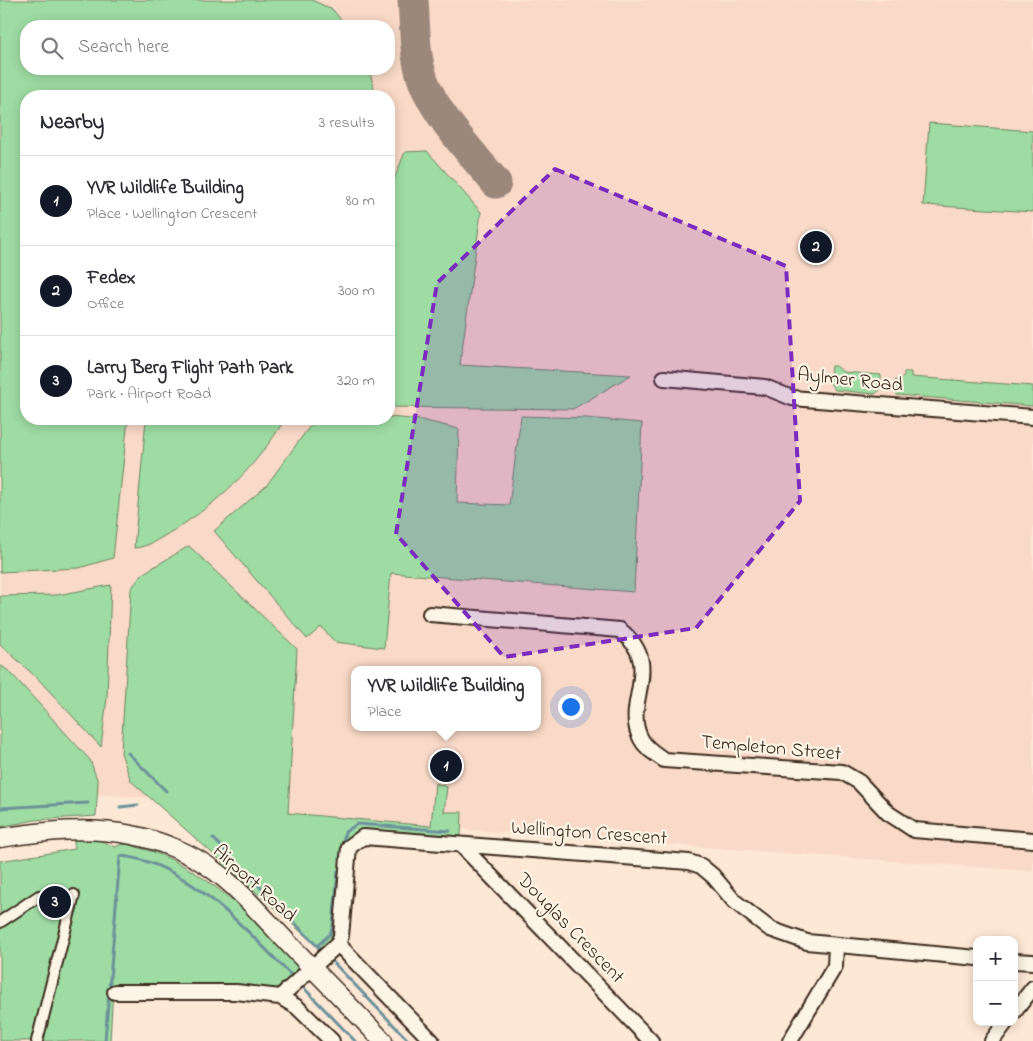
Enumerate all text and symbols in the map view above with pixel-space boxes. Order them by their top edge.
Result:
search box [20,20,395,75]
icon: search [38,34,66,62]
text: Search here [78,34,169,61]
text: Nearby [40,108,104,138]
text: 3 results [319,111,375,135]
text: YVR Wildlife Building [87,175,244,202]
text: 1 [53,189,59,213]
text: 80 m [346,189,375,213]
text: Place · Wellington Crescent [87,202,257,226]
pin: 2 [800,228,832,266]
text: Fedex [87,265,136,292]
text: 2 [52,279,60,303]
text: 300 m [338,279,375,303]
text: Office [87,292,124,316]
text: Larry Berg Flight Path Park [87,355,293,382]
street label: Aylmer Road [796,361,904,401]
text: 3 [53,369,59,393]
text: 320 m [337,369,375,393]
text: Park · Airport Road [87,382,211,406]
popup [351,666,541,731]
text: YVR Wildlife Building [368,673,524,700]
your location [558,694,584,720]
text: Place [368,700,402,724]
street label: Templeton Street [700,728,843,770]
pin: 1 [430,747,462,785]
street label: Wellington Crescent [510,814,668,855]
street label: Airport Road [205,838,303,930]
street label: Douglas Crescent [508,866,631,992]
pin: 3 [39,883,71,921]
map controls [973,936,1018,1026]
button: + [973,936,1018,981]
button: − [973,981,1018,1026]

